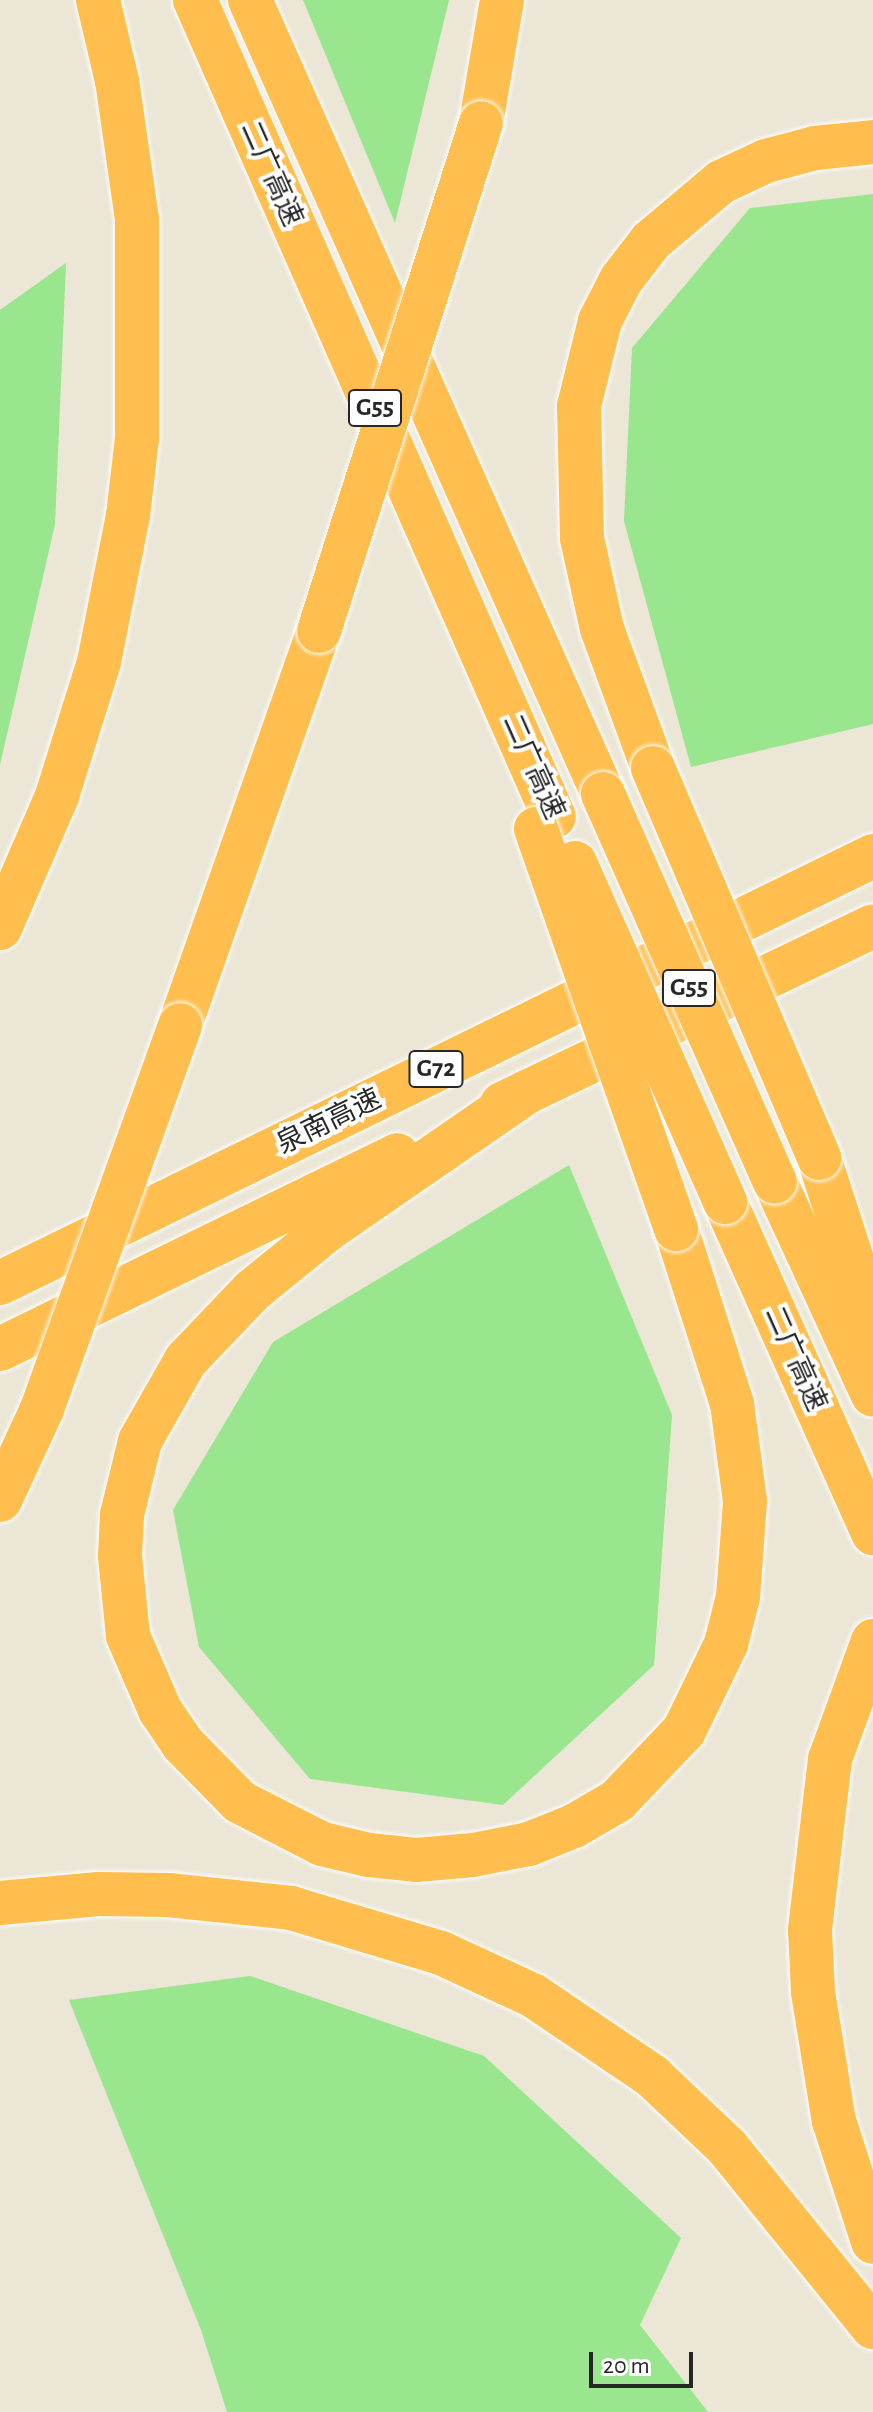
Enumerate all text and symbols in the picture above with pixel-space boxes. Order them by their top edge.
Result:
street label: 二广高速 [233,116,309,232]
road number: G55 [347,386,403,430]
street label: 二广高速 [495,709,571,825]
road number: G55 [661,966,717,1010]
road number: G72 [408,1047,464,1091]
street label: 泉南高速 [271,1082,387,1162]
street label: 二广高速 [757,1301,833,1417]
scale bar [593,2336,697,2386]
text: 20 m [603,2354,650,2378]

